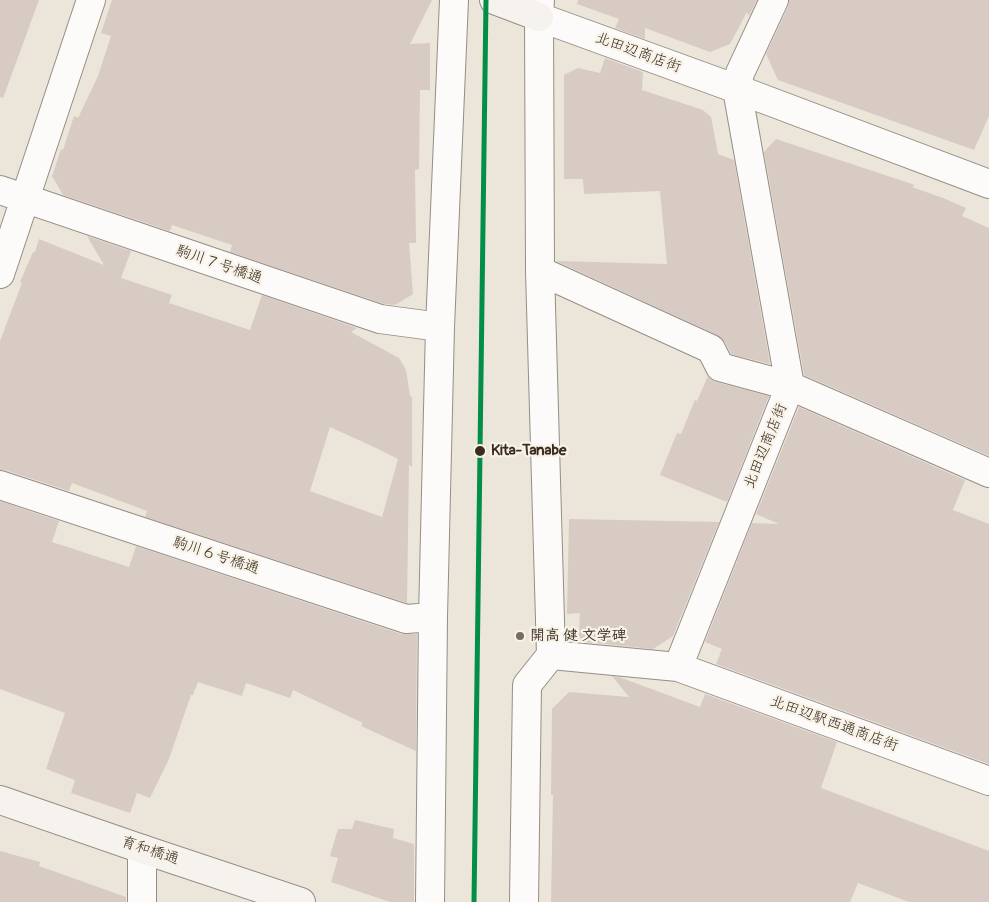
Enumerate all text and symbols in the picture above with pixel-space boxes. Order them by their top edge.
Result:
street label: 北田辺商店街 [593,29,683,77]
street label: 駒川７号橋通 [174,242,264,288]
street label: 北田辺商店街 [741,401,791,491]
place label: Kita-Tanabe [491,442,566,460]
marker: Kita-Tanabe [473,444,487,458]
street label: 駒川６号橋通 [170,534,262,578]
place label: 開高 健 文学碑 [530,627,627,645]
marker: 開高 健 文学碑 [514,630,526,642]
street label: 北田辺駅西通商店街 [767,692,901,756]
street label: 育和橋通 [119,833,181,869]

